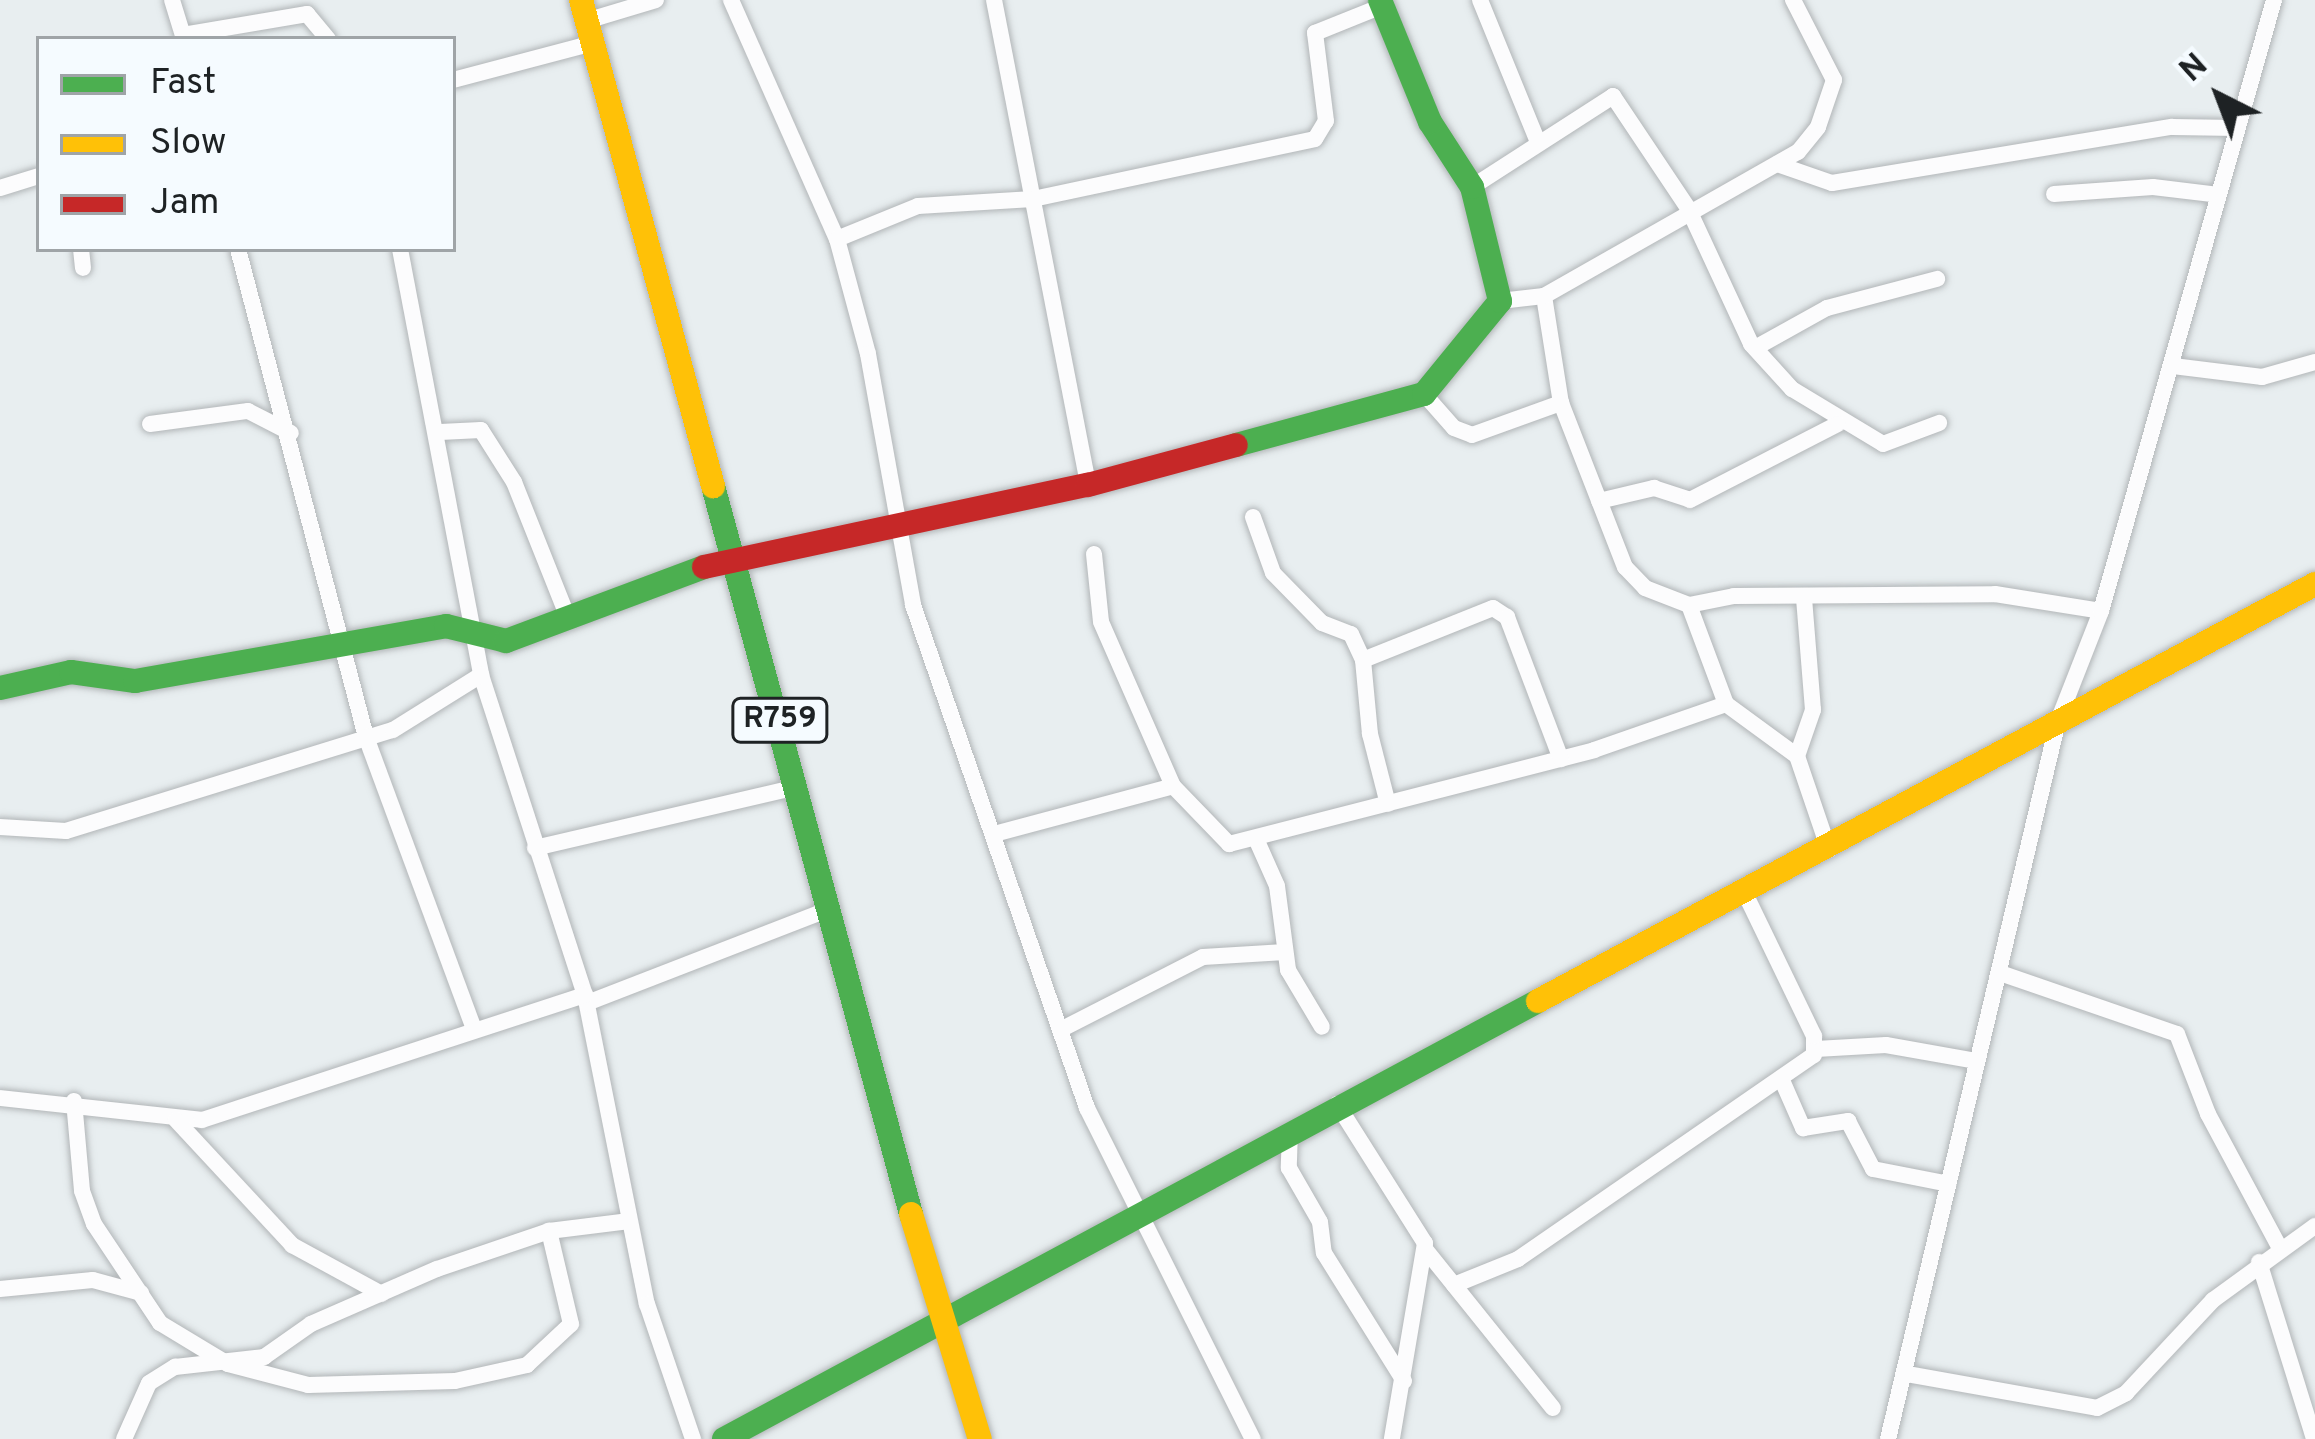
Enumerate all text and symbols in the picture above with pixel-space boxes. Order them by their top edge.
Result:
legend [36,36,456,252]
north arrow [2159,36,2279,156]
text: N [2172,46,2218,93]
text: Fast [150,61,216,107]
text: Slow [150,121,226,167]
text: Jam [150,181,220,227]
road number: R759 [729,696,831,744]

